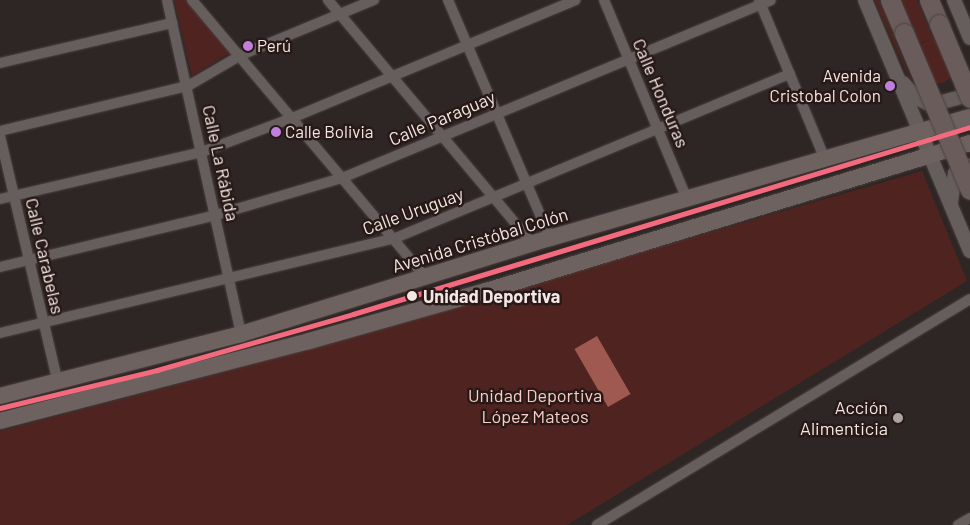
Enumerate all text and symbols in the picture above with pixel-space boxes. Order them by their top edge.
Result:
street label: Calle Honduras [628,35,694,151]
place label: Perú [257,36,291,56]
marker: Perú [243,41,253,51]
place label: Avenida Cristobal Colon [770,66,881,106]
marker: Avenida Cristobal Colon [885,81,895,91]
street label: Calle Paraguay [385,86,499,150]
street label: Calle La Rábida [198,103,244,223]
place label: Calle Bolivia [285,122,373,142]
marker: Calle Bolivia [271,127,281,137]
street label: Calle Uruguay [360,183,466,239]
street label: Calle Carabelas [21,196,69,316]
street label: Avenida Cristóbal Colón [389,203,571,277]
place label: Unidad Deportiva [423,285,560,307]
marker: Unidad Deportiva [405,289,419,303]
park label: Unidad Deportiva López Mateos [468,385,602,428]
place label: Acción Alimenticia [800,397,888,439]
marker: Acción Alimenticia [892,412,904,424]

